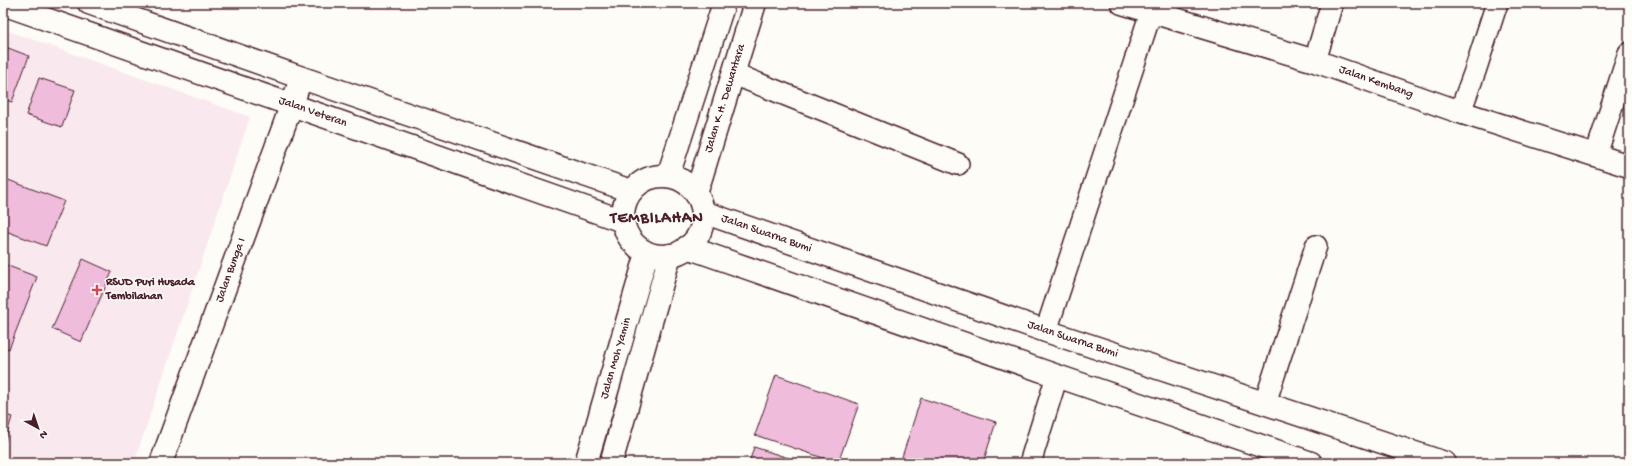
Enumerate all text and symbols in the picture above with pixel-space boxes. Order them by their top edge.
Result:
street label: Jalan K.H. Dewantara [702,42,749,155]
street label: Jalan Kembang [1337,63,1415,102]
street label: Jalan Veteran [277,94,349,131]
district label: TEMBILAHAN [608,210,704,229]
street label: Jalan Swarna Bumi [719,212,814,256]
street label: Jalan Bunga I [213,236,249,305]
place label: RSUD Puri Husada Tembilahan [105,276,196,304]
marker: RSUD Puri Husada Tembilahan [91,284,103,296]
street label: Jalan Moh Yamin [598,316,635,401]
street label: Jalan Swarna Bumi [1025,318,1120,361]
north arrow [18,408,58,448]
text: N [37,427,50,441]

